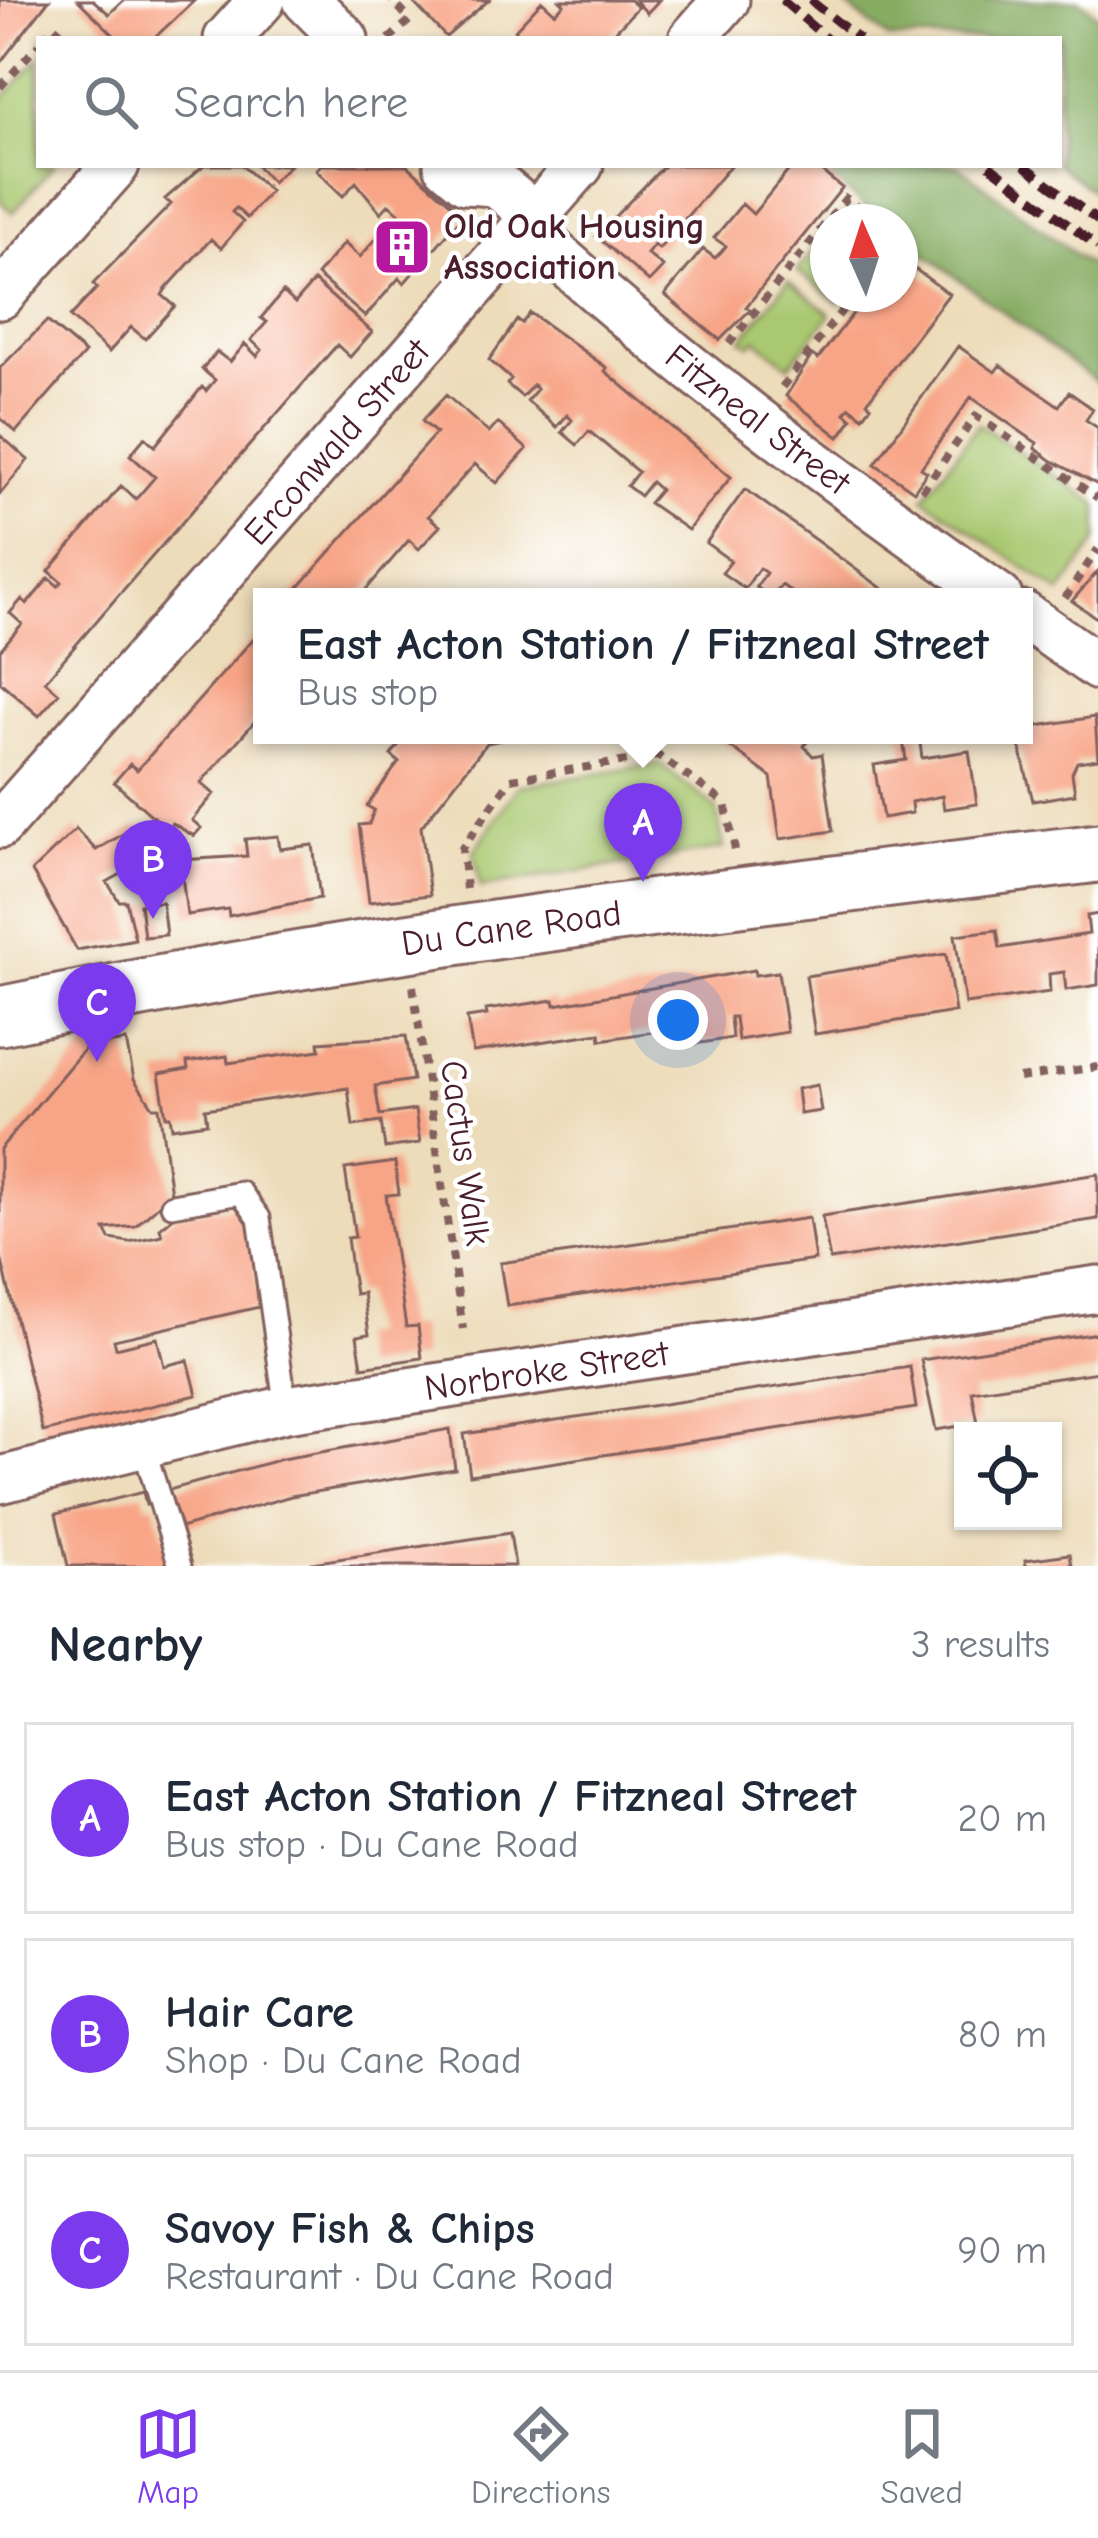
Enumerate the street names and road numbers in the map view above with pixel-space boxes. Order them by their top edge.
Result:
street label: Erconwald Street [235,329,439,553]
street label: Fitzneal Street [657,336,859,504]
street label: Du Cane Road [399,892,624,964]
street label: Cactus Walk [432,1058,498,1249]
street label: Norbroke Street [422,1332,673,1409]

